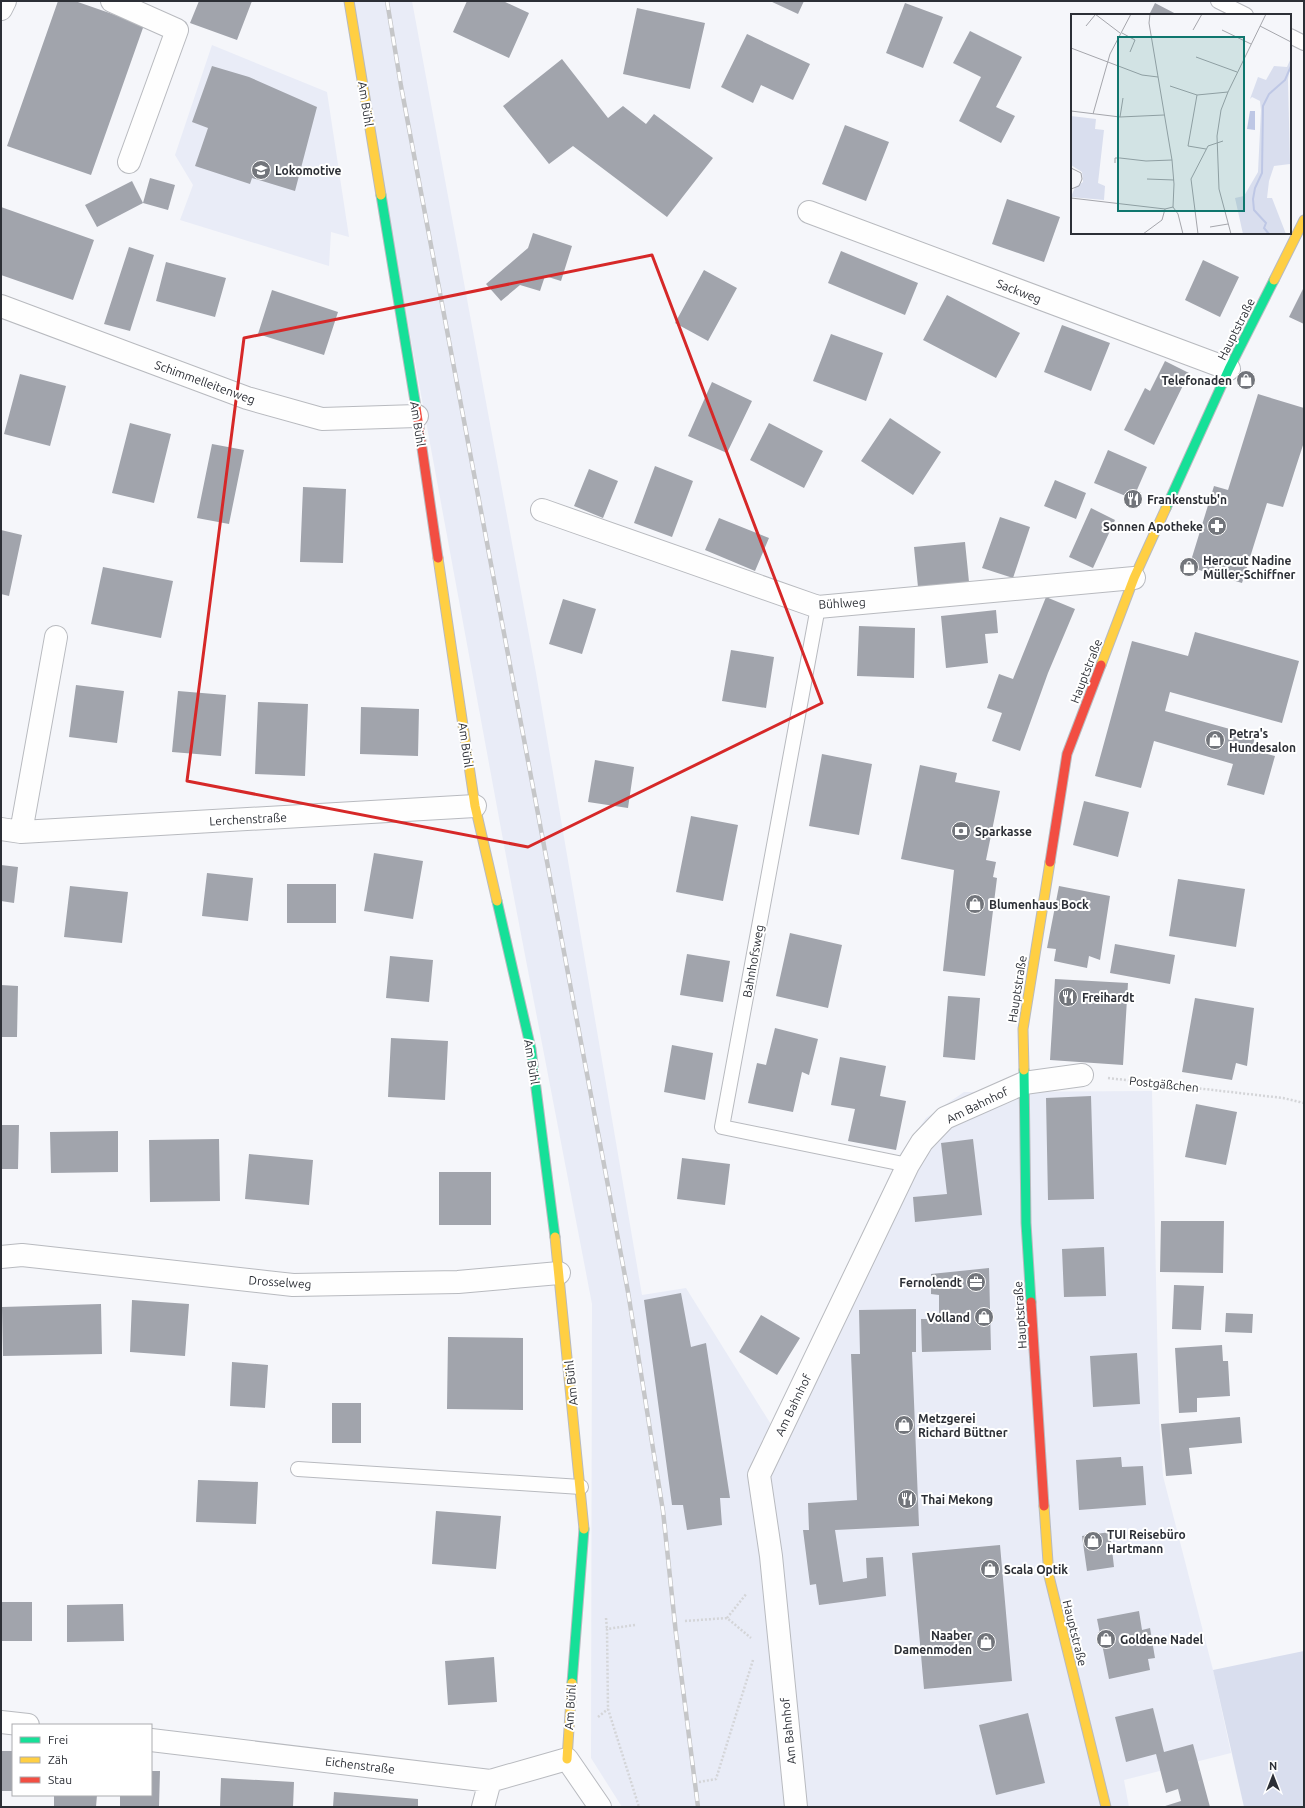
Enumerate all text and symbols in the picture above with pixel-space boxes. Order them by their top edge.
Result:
inset map [1071,14,1291,234]
street label: Am Bühl [356,81,376,127]
school or university icon: Lokomotive [250,159,272,181]
place label: Lokomotive [275,164,342,177]
street label: Sackweg [995,277,1043,305]
street label: Hauptstraße [1215,296,1257,362]
street label: Schimmelleitenweg [153,358,257,406]
shop icon: Telefonaden [1235,369,1257,391]
place label: Telefonaden [1161,374,1232,387]
street label: Am Bühl [408,401,428,447]
restaurant icon: Frankenstub'n [1122,488,1144,510]
place label: Frankenstub'n [1147,493,1227,506]
pharmacy icon: Sonnen Apotheke [1206,515,1228,537]
place label: Sonnen Apotheke [1103,520,1203,533]
place label: Herocut Nadine Müller-Schiffner [1203,554,1296,581]
shop icon: Herocut Nadine Müller-Schiffner [1178,556,1200,578]
street label: Bühlweg [818,595,866,611]
street label: Hauptstraße [1068,637,1104,705]
street label: Am Bühl [456,722,476,768]
place label: Petra's Hundesalon [1229,727,1296,754]
shop icon: Petra's Hundesalon [1204,729,1226,751]
street label: Lerchenstraße [209,810,287,828]
bank icon: Sparkasse [950,820,972,842]
place label: Sparkasse [975,825,1032,838]
shop icon: Blumenhaus Bock [964,893,986,915]
place label: Blumenhaus Bock [989,898,1089,911]
street label: Bahnhofsweg [740,923,766,999]
street label: Hauptstraße [1005,955,1029,1023]
restaurant icon: Freihardt [1057,986,1079,1008]
place label: Freihardt [1082,991,1134,1004]
street label: Am Bühl [522,1039,542,1085]
street label: Postgäßchen [1128,1074,1200,1094]
street label: Am Bahnhof [944,1084,1010,1125]
office icon: Fernolendt [965,1271,987,1293]
street label: Drosselweg [248,1273,312,1291]
place label: Fernolendt [899,1276,962,1289]
street label: Hauptstraße [1011,1281,1029,1349]
shop icon: Volland [973,1306,995,1328]
place label: Volland [927,1311,970,1324]
street label: Am Bühl [562,1360,580,1406]
street label: Am Bahnhof [773,1372,814,1438]
place label: Metzgerei Richard Büttner [918,1412,1008,1439]
shop icon: Metzgerei Richard Büttner [893,1414,915,1436]
restaurant icon: Thai Mekong [896,1488,918,1510]
place label: Thai Mekong [921,1493,993,1506]
place label: TUI Reisebüro Hartmann [1107,1528,1186,1555]
shop icon: TUI Reisebüro Hartmann [1082,1530,1104,1552]
shop icon: Scala Optik [979,1558,1001,1580]
place label: Scala Optik [1004,1563,1068,1576]
street label: Hauptstraße [1061,1599,1089,1667]
shop icon: Goldene Nadel [1095,1628,1117,1650]
place label: Naaber Damenmoden [894,1629,972,1656]
shop icon: Naaber Damenmoden [975,1631,997,1653]
place label: Goldene Nadel [1120,1633,1204,1646]
street label: Am Bühl [562,1684,578,1730]
street label: Am Bahnhof [778,1697,798,1765]
legend [12,1724,152,1796]
text: Frei [48,1733,68,1746]
text: Zäh [48,1753,68,1766]
street label: Eichenstraße [324,1754,396,1776]
north arrow [1253,1756,1293,1796]
text: N [1269,1760,1277,1772]
text: Stau [48,1773,72,1786]

